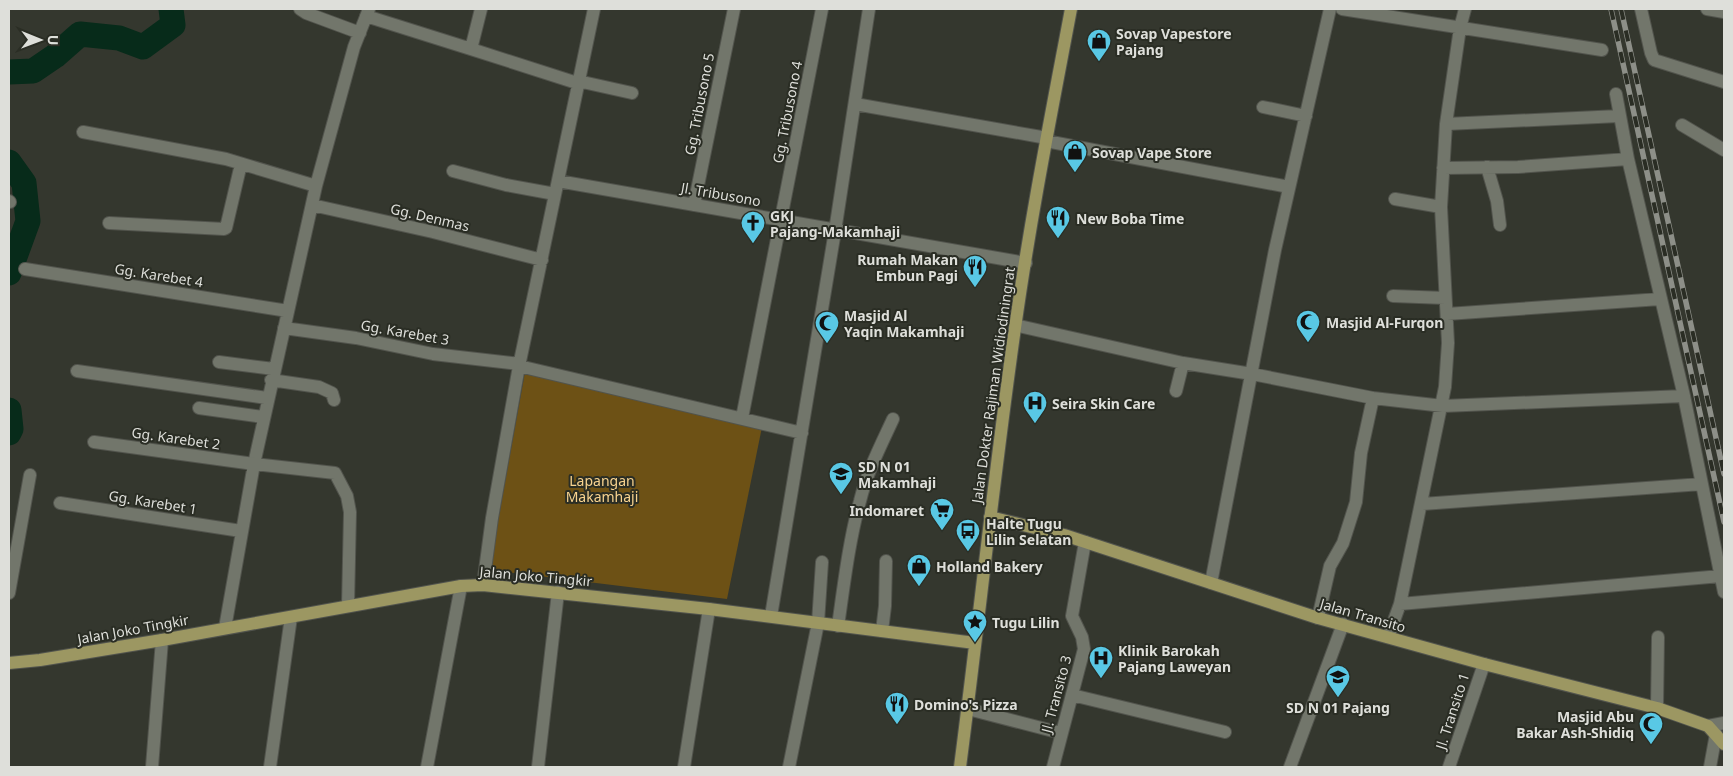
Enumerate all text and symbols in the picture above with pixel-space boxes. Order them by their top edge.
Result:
north arrow [15,15,65,65]
place label: Sovap Vapestore Pajang [1116,24,1232,59]
shop icon: Sovap Vapestore Pajang [1086,28,1112,62]
text: U [44,35,63,46]
street label: Gg. Tribusono 5 [680,51,718,157]
street label: Gg. Tribusono 4 [768,59,806,165]
shop icon: Sovap Vape Store [1062,139,1088,173]
place label: Sovap Vape Store [1092,143,1212,162]
street label: Jl. Tribusono [678,177,762,210]
street label: Gg. Denmas [389,199,472,235]
restaurant icon: New Boba Time [1045,205,1071,239]
place label: GKJ Pajang-Makamhaji [770,206,900,241]
place label: New Boba Time [1076,209,1184,228]
church icon: GKJ Pajang-Makamhaji [740,210,766,244]
place label: Rumah Makan Embun Pagi [857,250,958,285]
restaurant icon: Rumah Makan Embun Pagi [962,254,988,288]
street label: Gg. Karebet 4 [113,259,205,291]
street label: Jalan Dokter Rajiman Widiodiningrat [967,266,1019,506]
place label: Masjid Al Yaqin Makamhaji [844,306,964,341]
mosque icon: Masjid Al-Furqon [1295,309,1321,343]
mosque icon: Masjid Al Yaqin Makamhaji [814,310,840,344]
place label: Masjid Al-Furqon [1326,313,1443,332]
street label: Gg. Karebet 3 [359,315,451,349]
hospital icon: Seira Skin Care [1022,390,1048,424]
place label: Seira Skin Care [1052,394,1155,413]
street label: Gg. Karebet 2 [130,422,222,454]
place label: SD N 01 Makamhaji [858,457,936,492]
school or university icon: SD N 01 Makamhaji [828,461,854,495]
park label: Lapangan Makamhaji [566,471,638,506]
street label: Gg. Karebet 1 [107,486,199,518]
supermarket icon: Indomaret [929,497,955,531]
place label: Indomaret [849,501,924,520]
place label: Halte Tugu Lilin Selatan [986,514,1071,549]
bus stop icon: Halte Tugu Lilin Selatan [955,518,981,552]
shop icon: Holland Bakery [906,553,932,587]
place label: Holland Bakery [936,557,1043,576]
street label: Jalan Joko Tingkir [477,561,593,590]
street label: Jalan Transito [1316,593,1408,636]
place icon: Tugu Lilin [962,609,988,643]
street label: Jalan Joko Tingkir [74,610,190,649]
place label: Tugu Lilin [992,613,1060,632]
place label: Klinik Barokah Pajang Laweyan [1118,641,1231,676]
hospital icon: Klinik Barokah Pajang Laweyan [1088,645,1114,679]
street label: Jl. Transito 3 [1036,653,1075,737]
school or university icon: SD N 01 Pajang [1325,664,1351,698]
street label: Jl. Transito 1 [1430,670,1473,754]
restaurant icon: Domino's Pizza [884,691,910,725]
place label: Domino's Pizza [914,695,1018,714]
place label: SD N 01 Pajang [1286,698,1390,717]
place label: Masjid Abu Bakar Ash-Shidiq [1516,707,1634,742]
mosque icon: Masjid Abu Bakar Ash-Shidiq [1638,711,1664,745]

